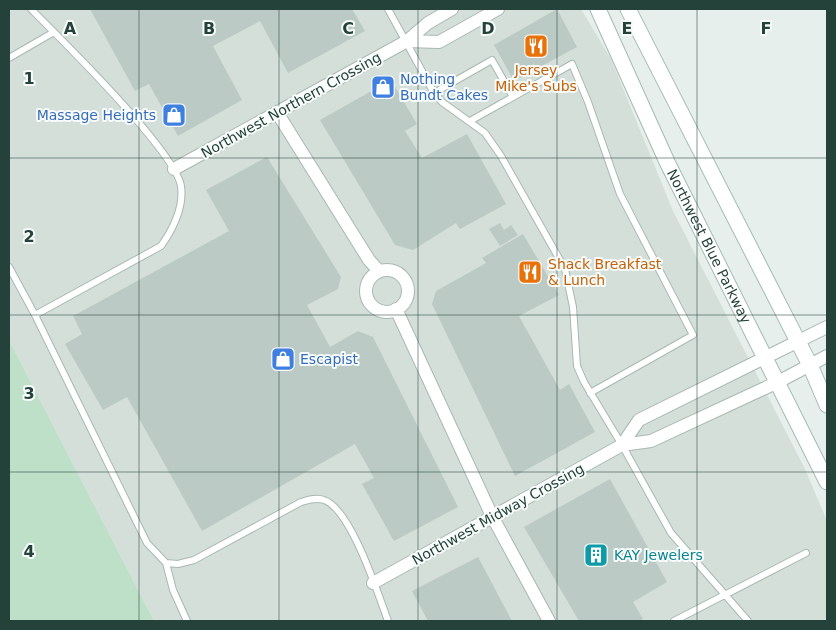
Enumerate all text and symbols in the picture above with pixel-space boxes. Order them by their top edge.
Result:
text: A [64,19,77,38]
text: B [203,19,215,38]
text: C [342,19,354,38]
text: D [481,19,495,38]
text: E [622,19,632,38]
text: F [761,19,771,38]
restaurant icon: Jersey Mike's Subs [523,33,549,59]
street label: Northwest Northern Crossing [198,49,384,161]
place label: Jersey Mike's Subs [495,62,577,94]
text: 1 [23,69,35,88]
place label: Nothing Bundt Cakes [400,71,488,103]
shop icon: Nothing Bundt Cakes [370,74,396,100]
shop icon: Massage Heights [161,102,187,128]
place label: Massage Heights [37,107,156,123]
street label: Northwest Blue Parkway [664,166,754,326]
text: 2 [23,227,35,246]
place label: Shack Breakfast & Lunch [548,256,662,288]
restaurant icon: Shack Breakfast & Lunch [517,259,543,285]
shop icon: Escapist [270,346,296,372]
place label: Escapist [300,351,358,367]
text: 3 [23,384,35,403]
street label: Northwest Midway Crossing [409,460,587,568]
text: 4 [23,542,35,561]
building icon: KAY Jewelers [583,542,609,568]
place label: KAY Jewelers [614,547,703,563]

